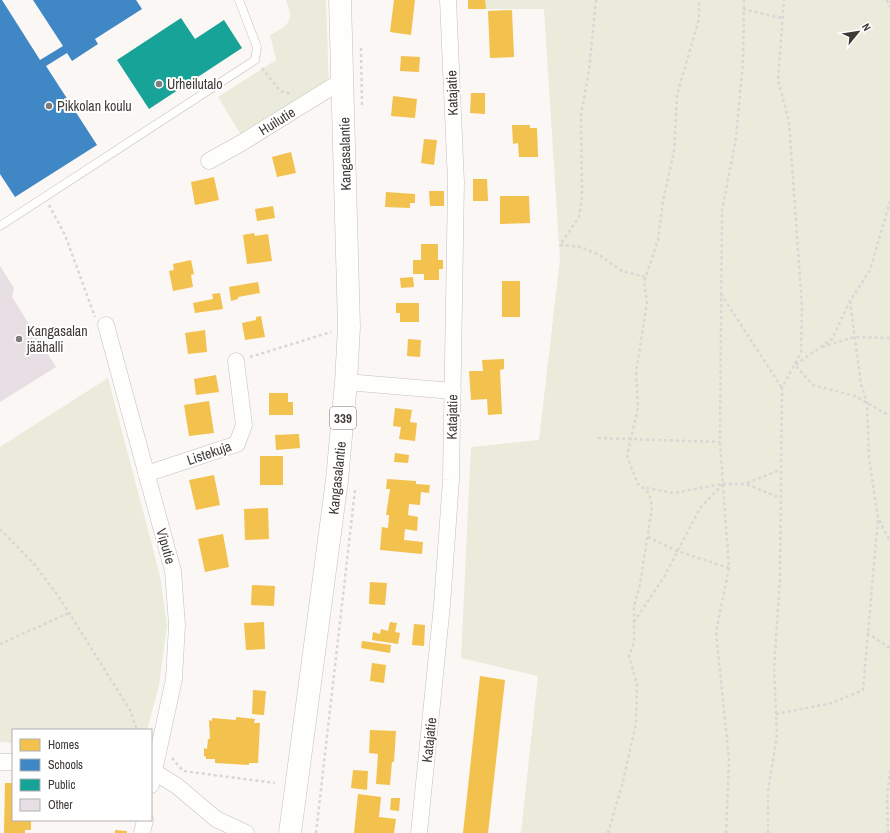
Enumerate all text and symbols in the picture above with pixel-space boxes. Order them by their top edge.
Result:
north arrow [838,12,878,52]
text: N [859,21,874,33]
street label: Katajatie [442,70,462,116]
place label: Urheilutalo [167,75,223,93]
marker: Urheilutalo [154,79,164,89]
place label: Pikkolan koulu [57,97,132,115]
marker: Pikkolan koulu [44,101,54,111]
street label: Huilutie [255,103,299,139]
street label: Kangasalantie [335,117,355,191]
place label: Kangasalan jäähalli [26,322,88,356]
marker: Kangasalan jäähalli [14,334,24,344]
street label: Katajatie [443,394,461,440]
road number: 339 [330,407,356,429]
street label: Listekuja [184,437,234,469]
street label: Kangasalantie [324,441,350,515]
street label: Viputie [152,526,180,566]
street label: Katajatie [418,717,440,763]
legend [12,729,152,821]
text: Homes [48,737,79,753]
text: Schools [48,757,83,773]
text: Public [48,777,75,793]
text: Other [48,797,73,813]

